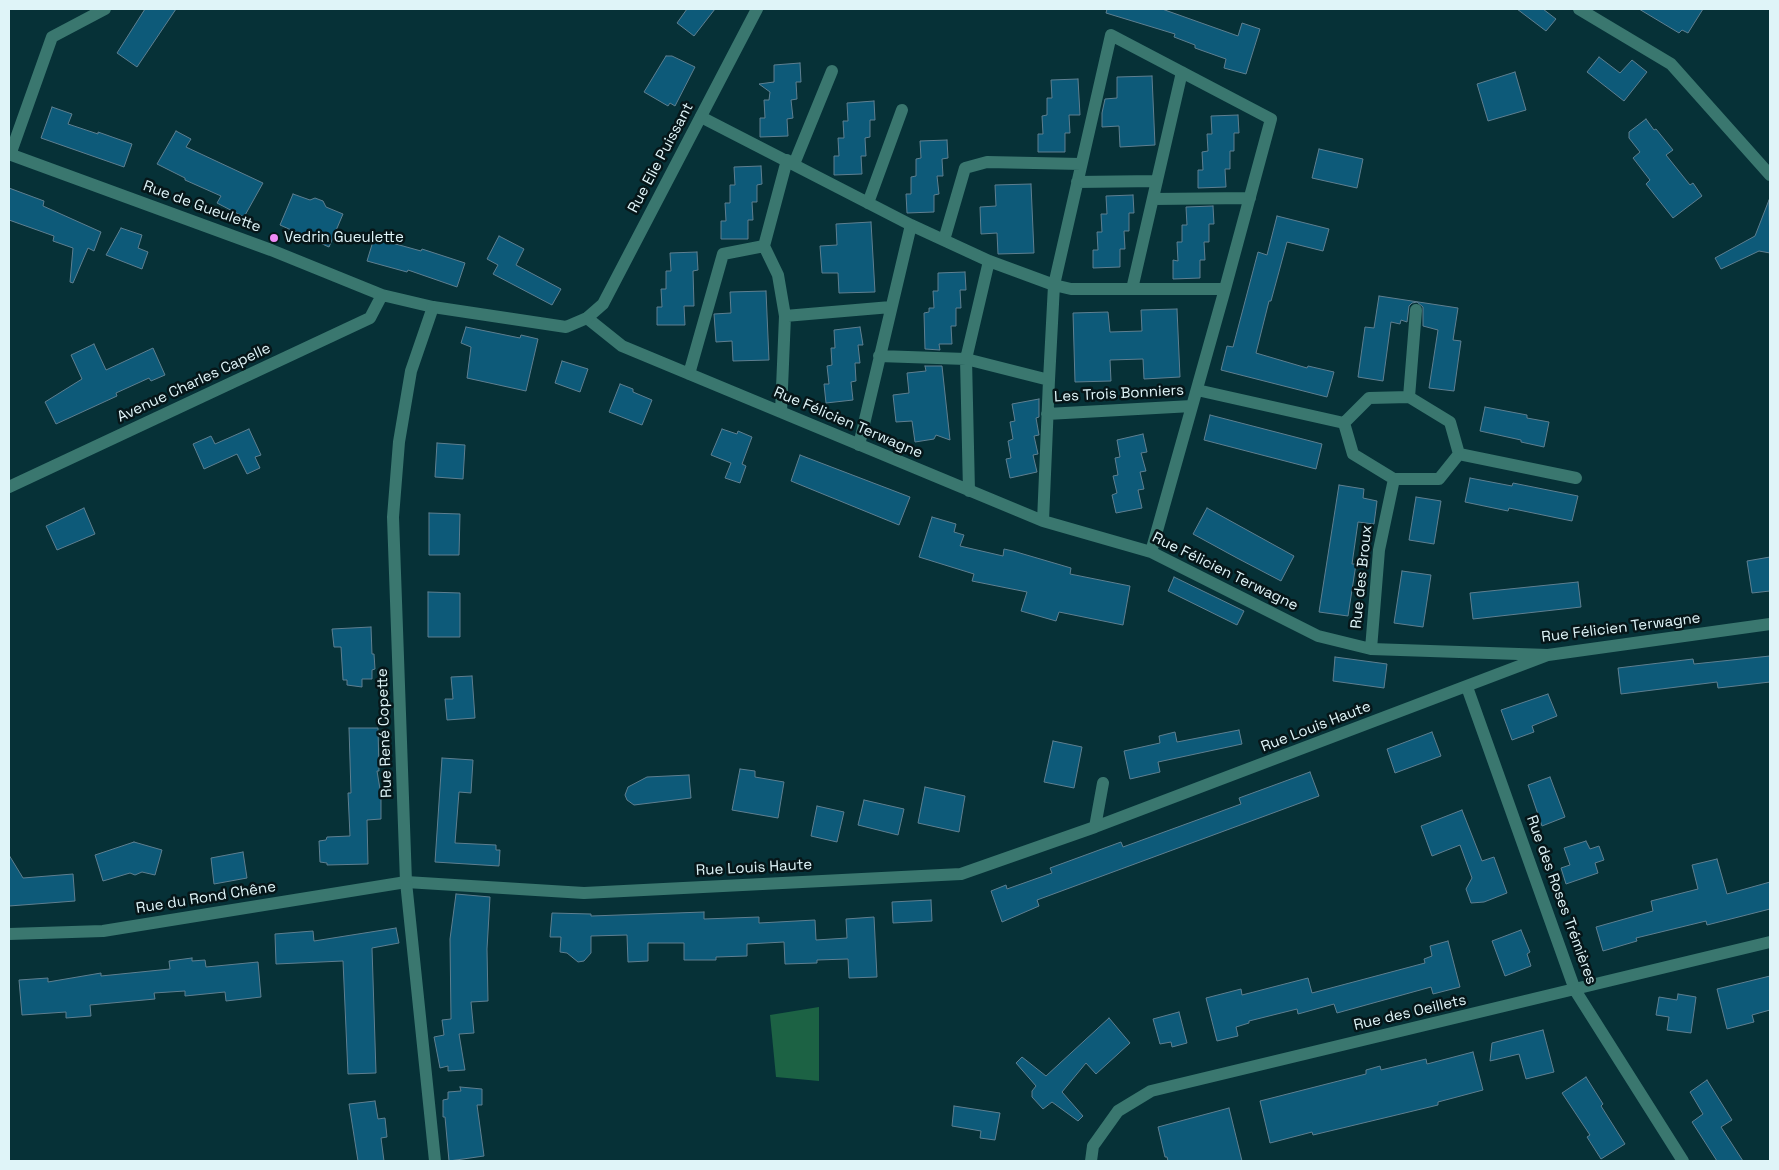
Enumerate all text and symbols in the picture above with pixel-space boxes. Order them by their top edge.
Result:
street label: Rue Elie Puissant [624,100,698,216]
street label: Rue de Gueulette [141,177,263,237]
place label: Vedrin Gueulette [284,229,404,247]
marker: Vedrin Gueulette [268,232,280,244]
street label: Avenue Charles Capelle [114,339,274,427]
street label: Les Trois Bonniers [1054,382,1184,406]
street label: Rue Félicien Terwagne [771,383,925,463]
street label: Rue des Broux [1348,524,1376,630]
street label: Rue Félicien Terwagne [1149,529,1301,615]
street label: Rue Félicien Terwagne [1540,609,1702,647]
street label: Rue René Copette [374,668,396,798]
street label: Rue Louis Haute [1258,698,1374,756]
street label: Rue des Roses Trémières [1522,813,1600,987]
street label: Rue Louis Haute [695,856,813,880]
street label: Rue du Rond Chêne [135,878,277,918]
street label: Rue des Oeillets [1352,991,1468,1035]

